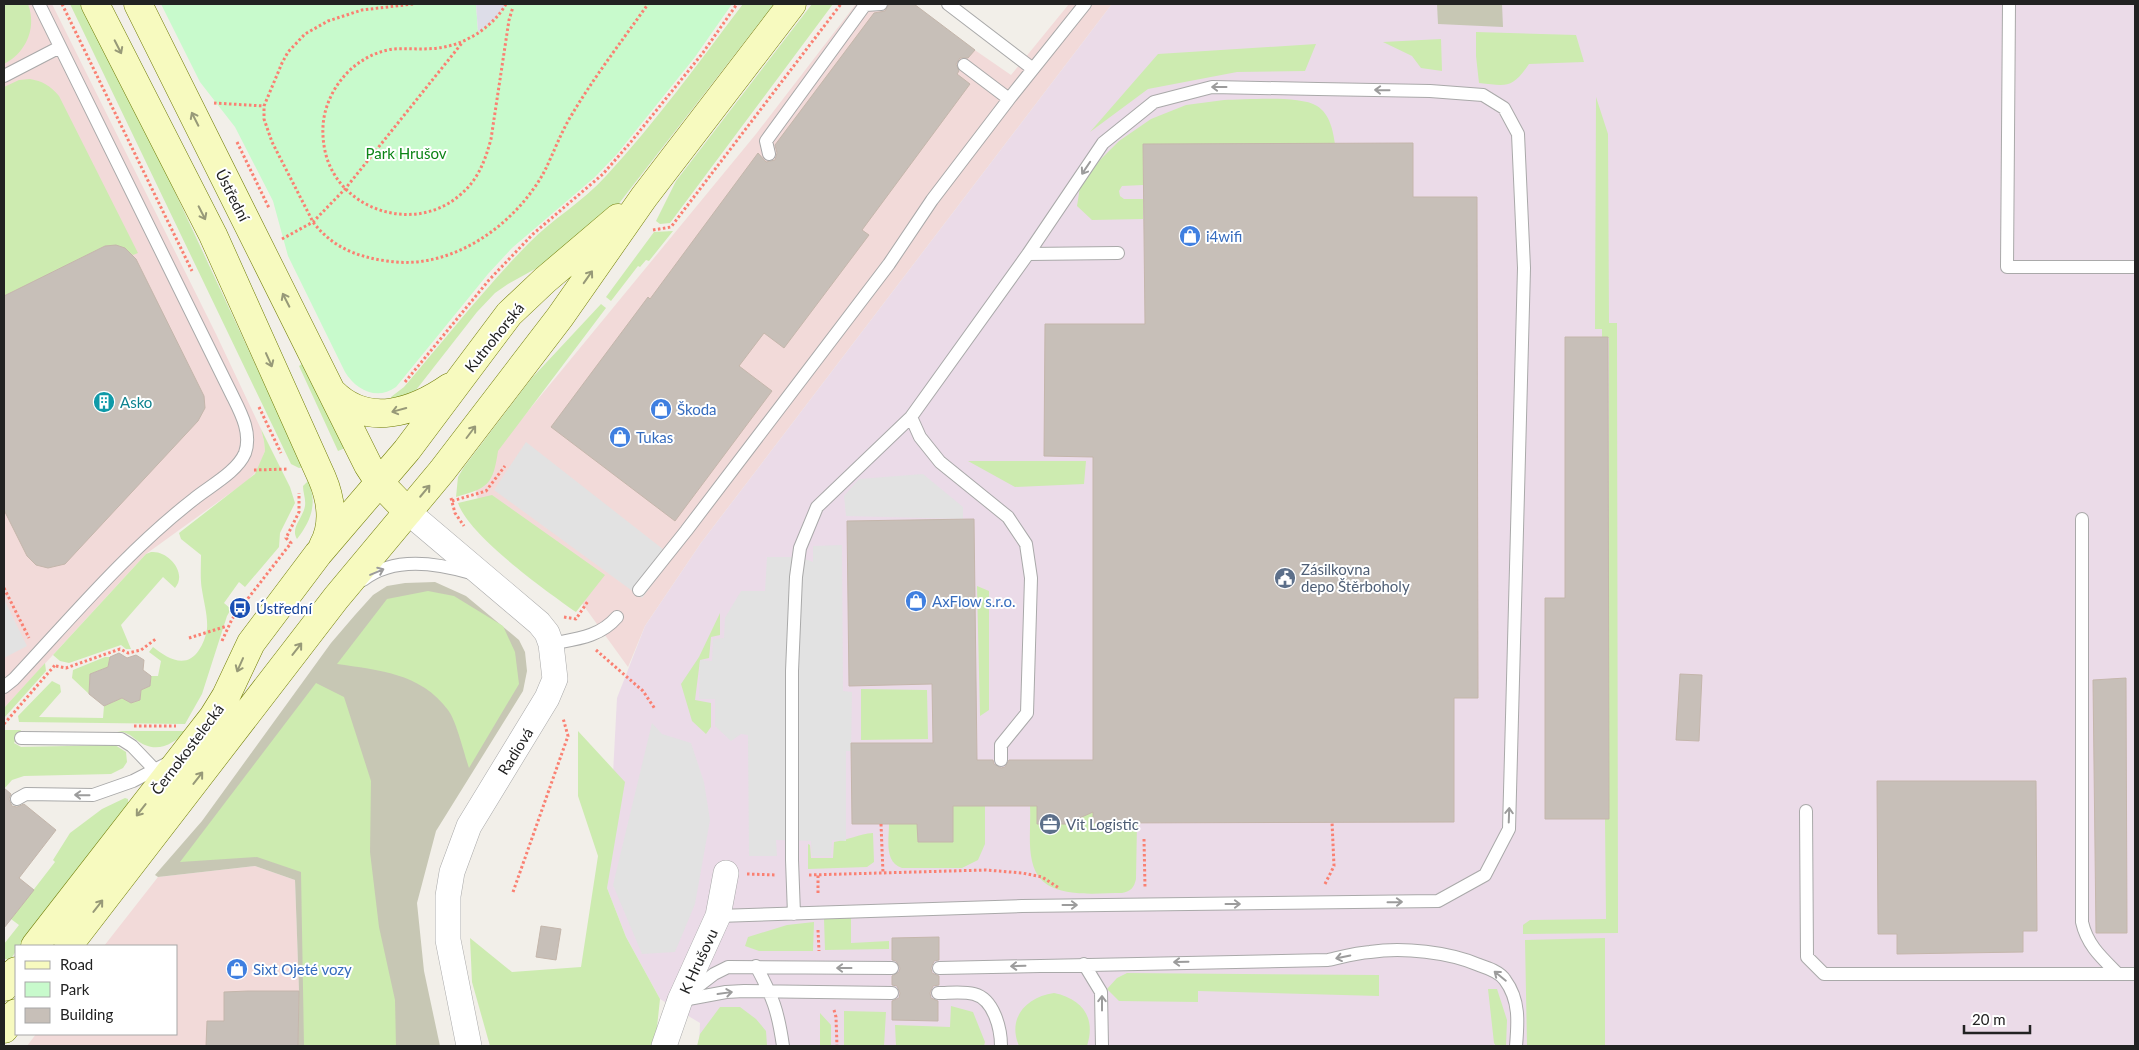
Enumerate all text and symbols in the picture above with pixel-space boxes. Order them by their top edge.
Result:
one-way arrow [114,39,123,54]
one-way arrow [1211,82,1228,92]
one-way arrow [1374,85,1390,95]
one-way arrow [190,112,200,127]
park label: Park Hrušov [366,144,447,162]
one-way arrow [1081,160,1091,174]
street label: Ústřední [212,166,254,225]
one-way arrow [197,205,207,220]
shop icon: i4wifi [1178,224,1202,248]
place label: i4wifi [1206,227,1242,245]
one-way arrow [583,270,593,284]
one-way arrow [281,293,290,308]
street label: Kutnohorská [461,299,527,375]
one-way arrow [265,352,275,367]
building icon: Asko [92,390,116,414]
place label: Asko [120,393,152,411]
shop icon: Škoda [649,397,673,421]
place label: Škoda [677,400,717,418]
one-way arrow [391,406,407,416]
one-way arrow [466,425,476,439]
shop icon: Tukas [608,425,632,449]
place label: Tukas [636,428,673,446]
one-way arrow [419,485,430,498]
place label: Zásilkovna depo Štěrboholy [1301,560,1410,595]
public building icon: Zásilkovna depo Štěrboholy [1273,566,1297,590]
one-way arrow [369,567,384,576]
shop icon: AxFlow s.r.o. [904,589,928,613]
place label: AxFlow s.r.o. [932,592,1016,610]
bus stop icon: Ústřední [228,596,252,620]
place label: Ústřední [256,599,313,617]
one-way arrow [292,642,302,656]
one-way arrow [234,657,244,672]
street label: Černokostelecká [147,700,227,798]
street label: Radiová [494,724,536,778]
one-way arrow [192,772,203,785]
one-way arrow [74,790,90,800]
one-way arrow [135,804,146,817]
one-way arrow [1504,807,1514,823]
office icon: Vit Logistic [1038,812,1062,836]
place label: Vit Logistic [1066,815,1139,833]
one-way arrow [1387,897,1403,907]
one-way arrow [1224,899,1241,909]
one-way arrow [93,900,104,913]
one-way arrow [1062,900,1078,910]
street label: K Hrušovu [675,926,721,996]
legend [15,945,178,1035]
one-way arrow [1335,953,1351,962]
text: Road [60,955,93,973]
shop icon: Sixt Ojeté vozy [225,957,249,981]
one-way arrow [1173,958,1189,967]
place label: Sixt Ojeté vozy [253,960,352,978]
one-way arrow [1011,962,1027,971]
one-way arrow [836,963,852,973]
one-way arrow [1493,971,1506,982]
text: Park [60,980,90,998]
one-way arrow [716,988,732,998]
one-way arrow [1097,995,1106,1011]
scale bar [1964,1002,2030,1034]
text: Building [60,1005,113,1023]
text: 20 m [1972,1010,2006,1028]

